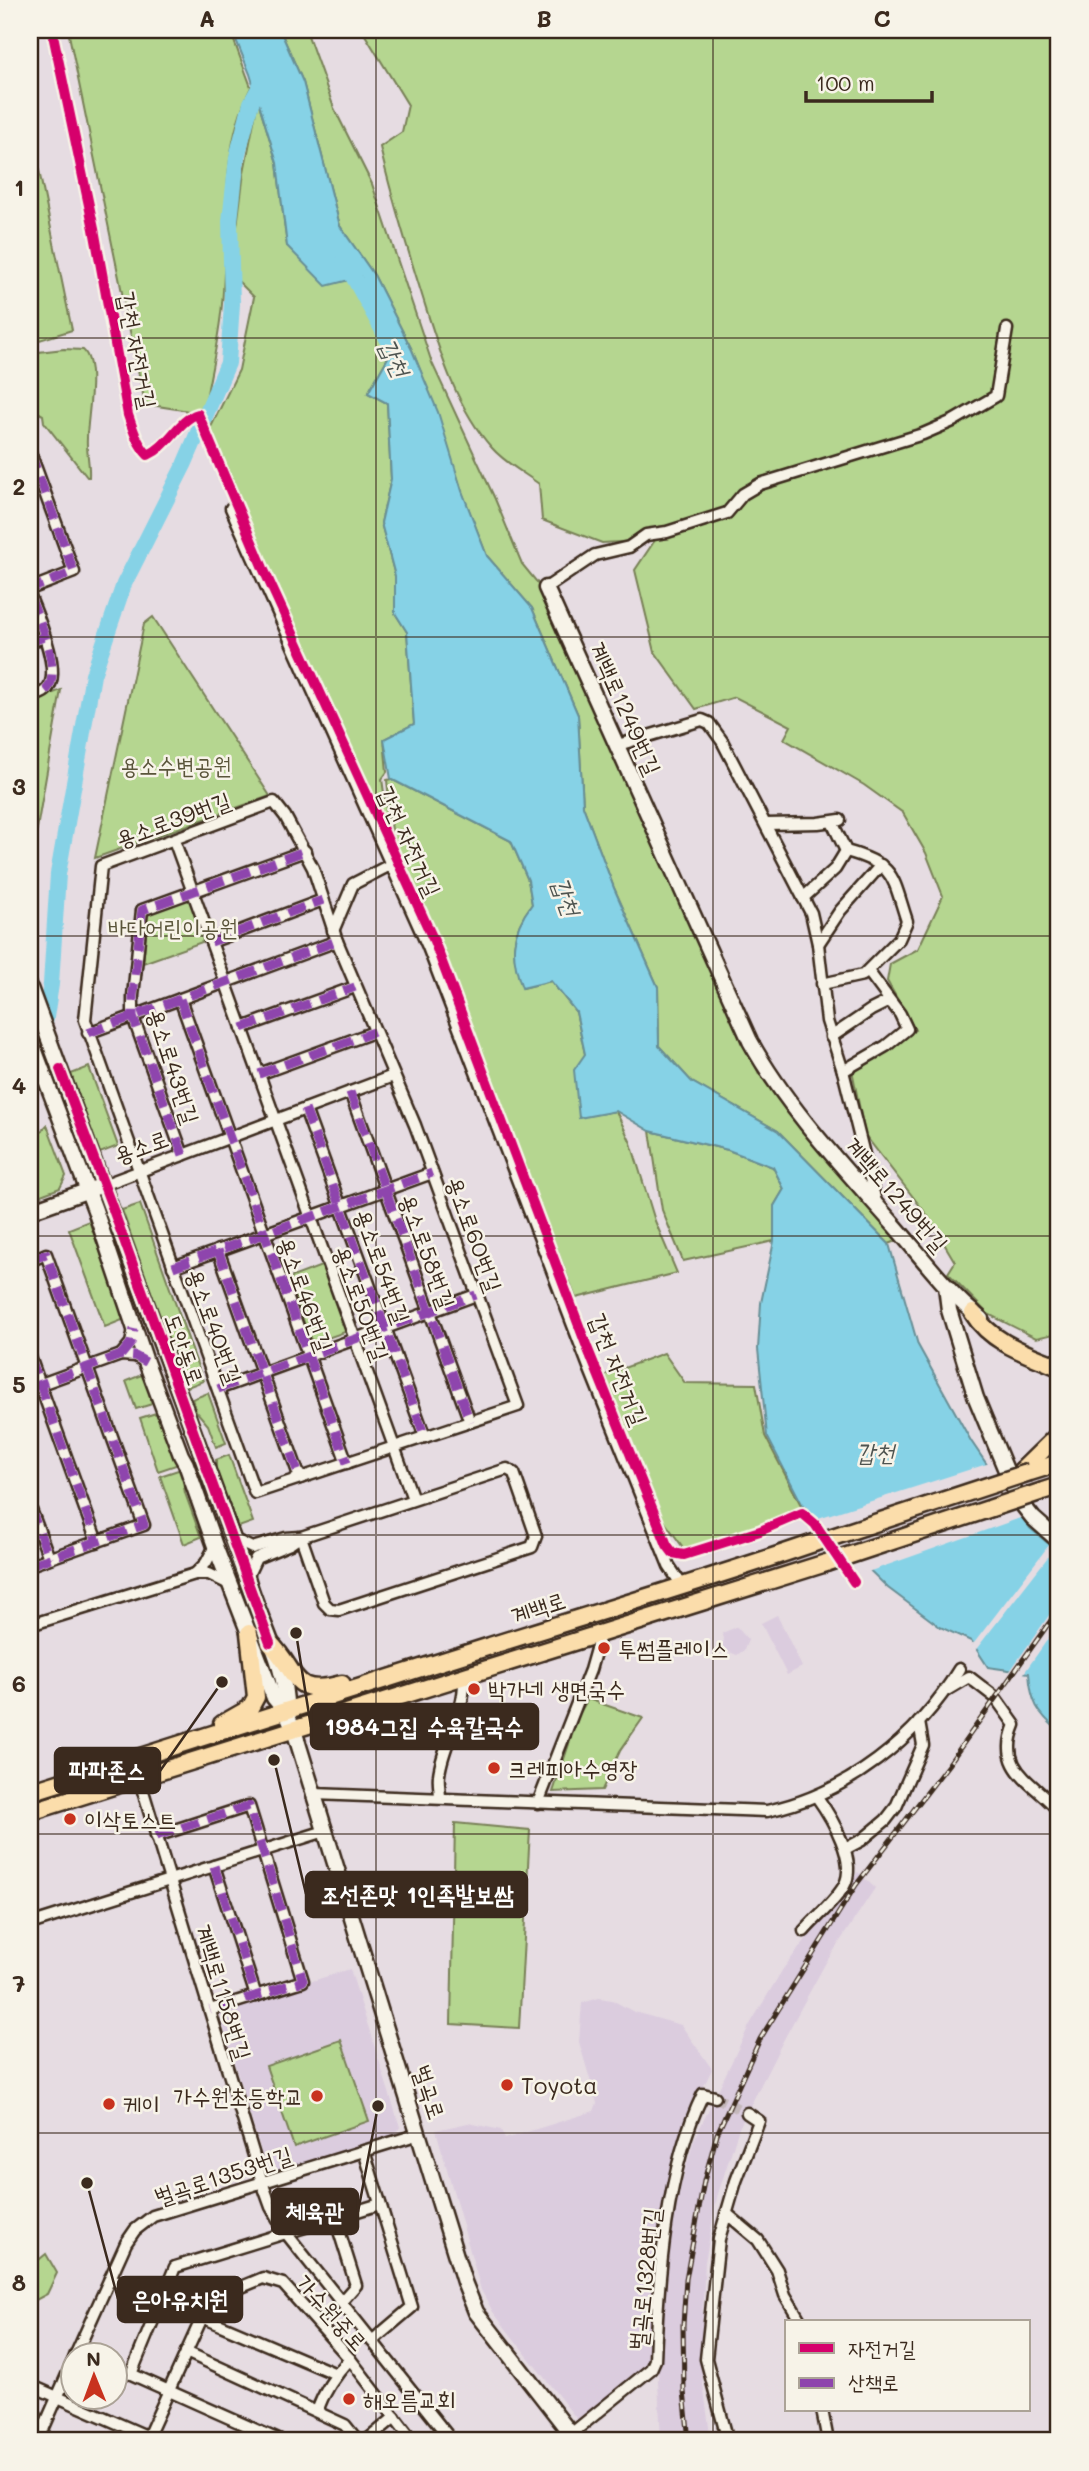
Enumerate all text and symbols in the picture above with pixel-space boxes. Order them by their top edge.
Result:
text: A [199,3,215,33]
text: B [536,3,552,33]
text: C [873,3,891,33]
scale bar [806,60,932,104]
text: 100 m [816,69,875,96]
text: 1 [14,172,24,202]
street label: 갑천 자전거길 [112,289,164,411]
water label: 갑천 [373,333,419,384]
text: 2 [13,471,25,501]
street label: 계백로1249번길 [583,637,669,779]
park label: 용소수변공원 [120,750,232,780]
text: 3 [12,771,26,801]
street label: 갑천 자전거길 [371,781,449,901]
street label: 용소로39번길 [112,784,234,854]
water label: 갑천 [546,873,589,922]
park label: 바다어린이공원 [108,912,238,942]
street label: 용소로43번길 [141,1005,207,1127]
text: 4 [12,1070,26,1100]
street label: 용소로 [110,1122,172,1170]
street label: 계백로1249번길 [839,1130,955,1258]
street label: 용소로60번길 [440,1172,510,1296]
street label: 용소로58번길 [393,1190,463,1312]
street label: 용소로54번길 [348,1205,418,1327]
street label: 용소로46번길 [271,1233,341,1355]
street label: 용소로50번길 [327,1241,397,1365]
street label: 용소로40번길 [180,1264,250,1388]
street label: 갑천 자전거길 [583,1308,655,1430]
street label: 도안동로 [158,1309,212,1389]
text: 5 [12,1369,26,1399]
water label: 갑천 [856,1436,897,1467]
street label: 계백로 [507,1584,569,1630]
place label: 투썸플레이스 [618,1633,729,1663]
marker: 투썸플레이스 [596,1640,612,1656]
text: 6 [12,1668,26,1698]
place label: 박가네 생면국수 [488,1674,625,1704]
marker: 박가네 생면국수 [466,1681,482,1697]
callout: 1984그집 수육칼국수 [311,1704,538,1749]
text: 1984그집 수육칼국수 [325,1710,523,1741]
callout: 파파존스 [55,1748,160,1793]
place label: 크레피아수영장 [508,1753,638,1783]
text: 파파존스 [68,1754,146,1785]
marker: 크레피아수영장 [486,1760,502,1776]
place label: 이삭토스트 [84,1804,177,1834]
marker: 이삭토스트 [62,1811,78,1827]
callout: 조선존맛 1인족발보쌈 [306,1872,527,1917]
text: 조선존맛 1인족발보쌈 [320,1878,514,1909]
street label: 계백로1158번길 [189,1920,259,2064]
text: 7 [13,1968,26,1998]
street label: 벌곡로 [407,2061,453,2123]
place label: Toyota [521,2070,598,2100]
marker: Toyota [499,2077,515,2093]
place label: 가수원초등학교 [173,2081,303,2111]
marker: 가수원초등학교 [309,2088,325,2104]
place label: 케이 [123,2089,160,2119]
marker: 케이 [101,2096,117,2112]
street label: 벌곡로1353번길 [150,2139,296,2211]
callout: 체육관 [272,2189,358,2234]
text: 체육관 [285,2195,345,2226]
street label: 벌곡로1328번길 [622,2206,666,2352]
text: 8 [12,2267,26,2297]
street label: 가수원중로 [290,2268,374,2356]
callout: 은아유치원 [118,2277,242,2322]
text: 은아유치원 [132,2283,228,2314]
legend [785,2320,1030,2412]
text: 자전거길 [848,2334,916,2361]
north arrow [60,2342,130,2412]
text: N [86,2346,101,2371]
text: 산책로 [848,2368,899,2395]
place label: 해오름교회 [363,2384,456,2414]
marker: 해오름교회 [341,2391,357,2407]

